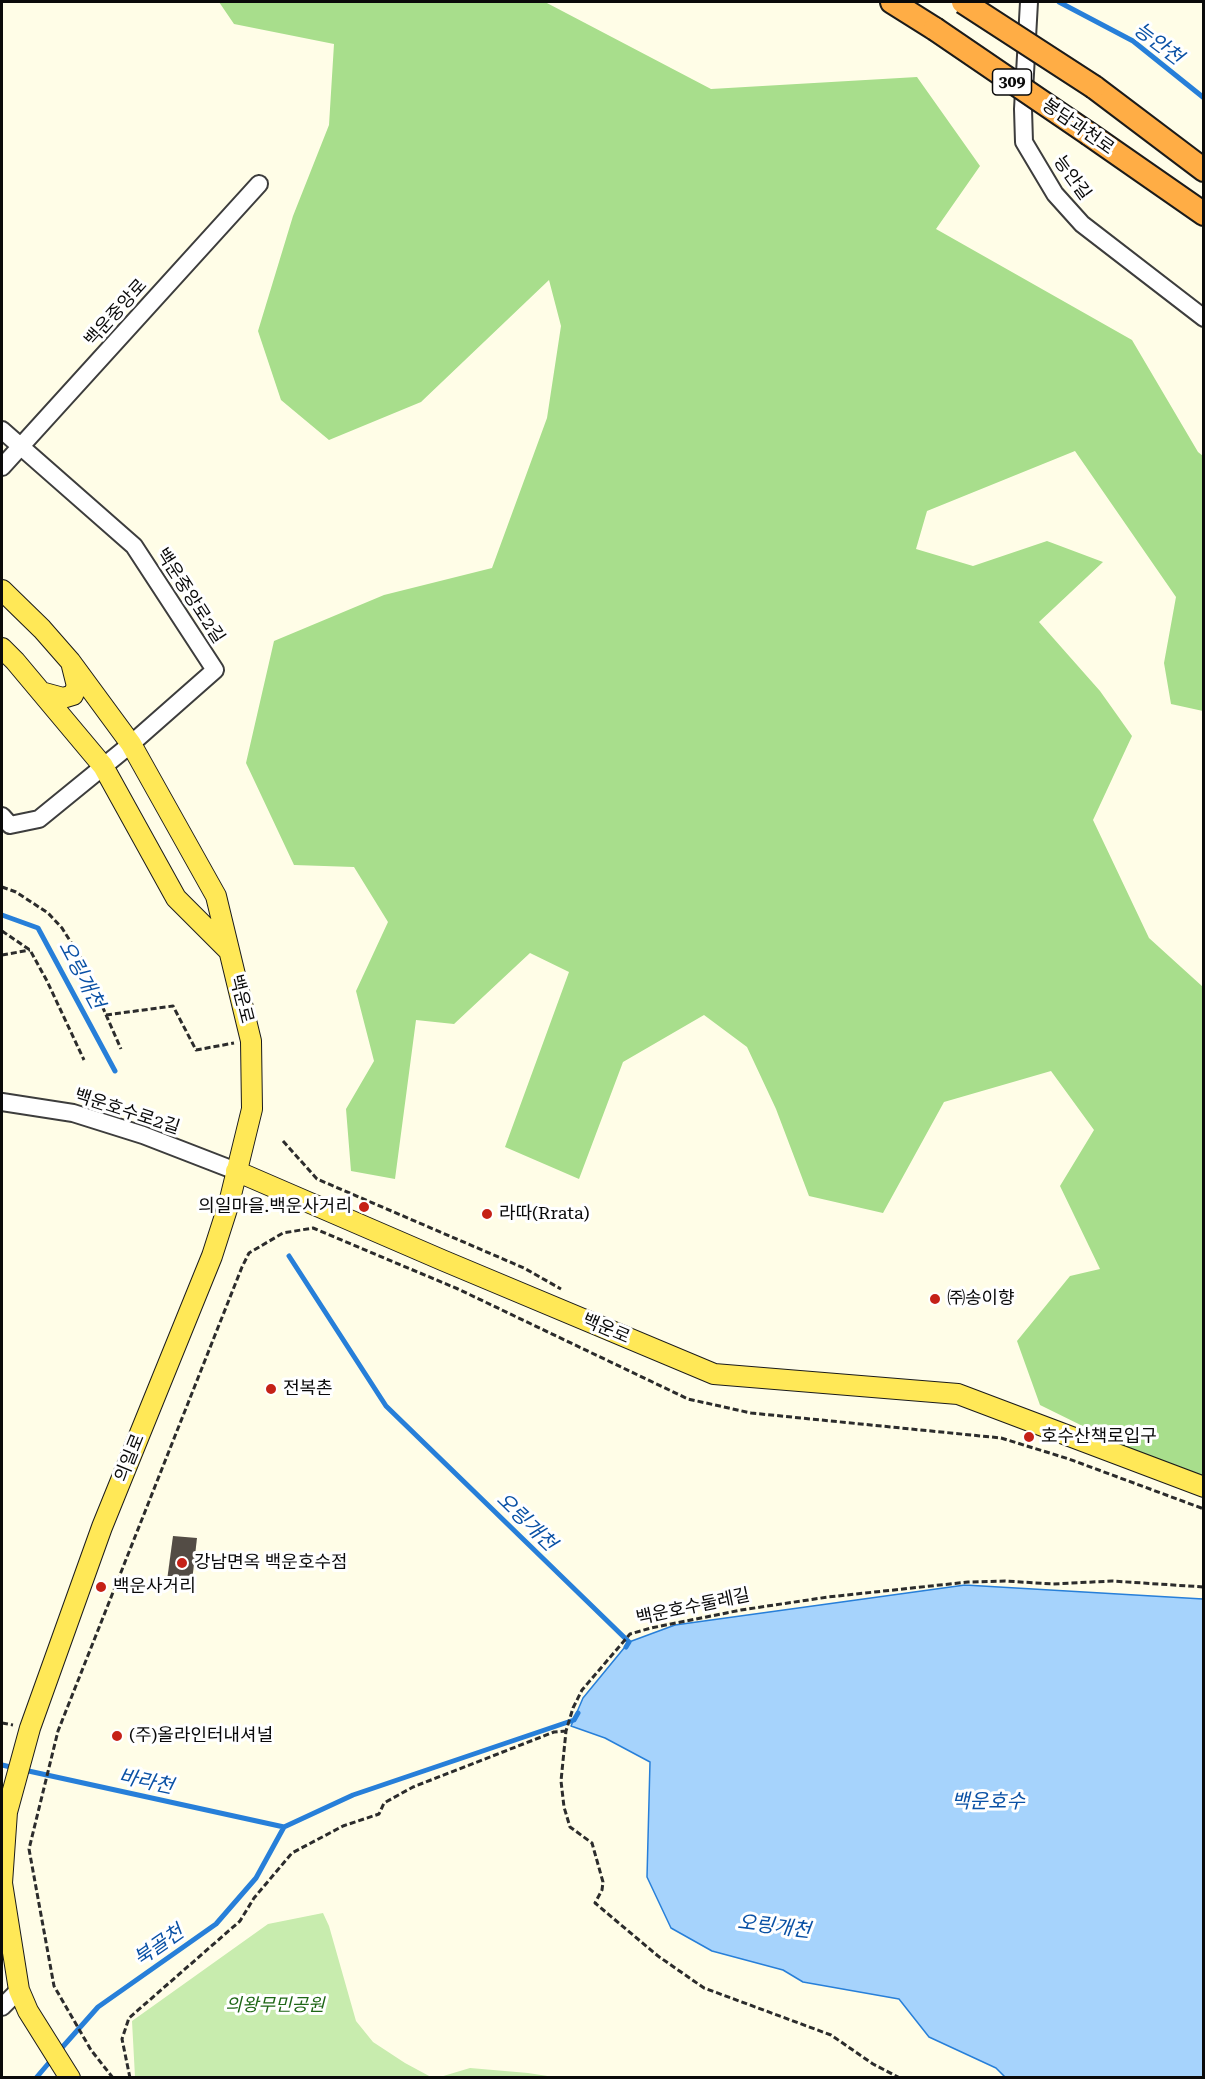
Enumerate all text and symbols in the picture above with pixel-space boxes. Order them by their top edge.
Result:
water label: 능안천 [1129,18,1187,70]
road number: 309 [992,69,1032,95]
street label: 봉담과천로 [1038,94,1118,160]
street label: 능안길 [1049,152,1095,204]
street label: 백운중앙로 [80,275,152,351]
street label: 백운중앙로2길 [151,544,229,648]
water label: 오링개천 [53,937,109,1013]
street label: 백운로 [225,972,257,1026]
street label: 백운호수로2길 [72,1085,182,1139]
place label: 의일마을.백운사거리 [198,1196,352,1218]
marker: 의일마을.백운사거리 [357,1200,371,1214]
place label: 라따(Rrata) [499,1203,590,1225]
marker: 라따(Rrata) [480,1207,494,1221]
place label: ㈜송이향 [947,1288,1015,1310]
marker: ㈜송이향 [928,1292,942,1306]
street label: 백운로 [579,1309,633,1349]
place label: 전복촌 [283,1378,333,1400]
marker: 전복촌 [264,1382,278,1396]
place label: 호수산책로입구 [1041,1426,1157,1448]
marker: 호수산책로입구 [1022,1430,1036,1444]
street label: 의일로 [111,1431,149,1485]
water label: 오링개천 [491,1488,561,1556]
place label: 강남면옥 백운호수점 [194,1552,348,1574]
marker: 강남면옥 백운호수점 [175,1556,189,1570]
place label: 백운사거리 [113,1576,196,1598]
marker: 백운사거리 [94,1580,108,1594]
street label: 백운호수둘레길 [634,1584,752,1630]
place label: (주)올라인터내셔널 [129,1725,273,1747]
marker: (주)올라인터내셔널 [110,1729,124,1743]
water label: 바라천 [117,1765,175,1799]
water label: 백운호수 [951,1790,1025,1814]
water label: 오링개천 [736,1911,812,1943]
water label: 북골천 [130,1920,188,1972]
park label: 의왕무민공원 [225,1995,325,2017]

